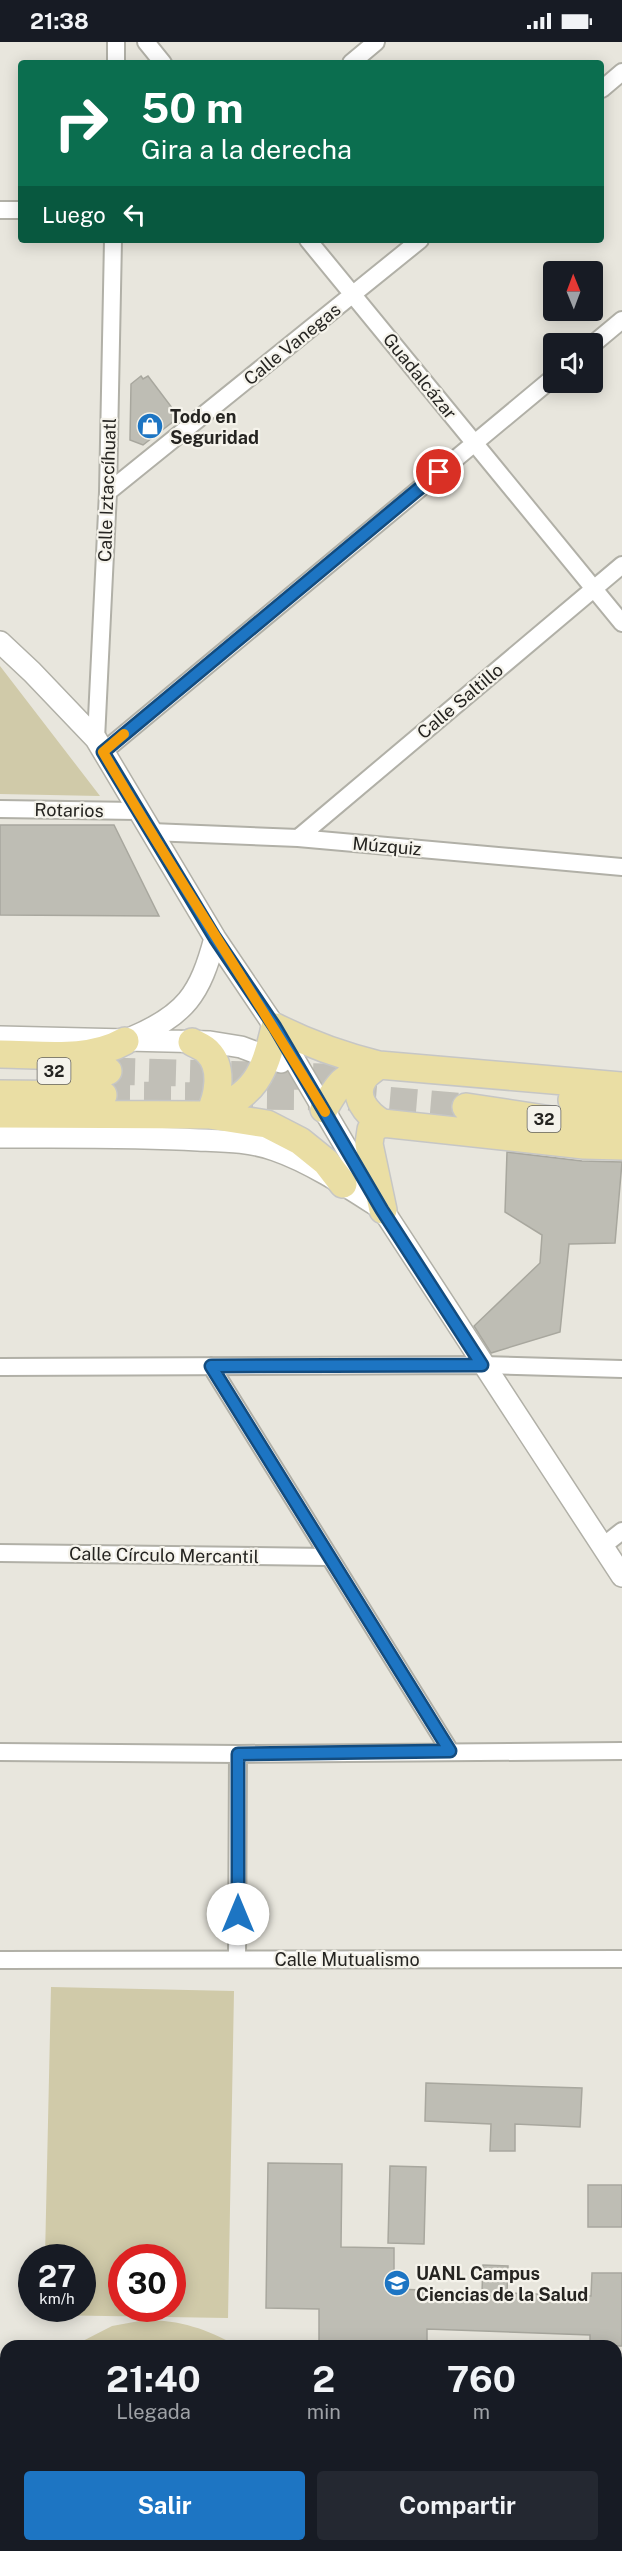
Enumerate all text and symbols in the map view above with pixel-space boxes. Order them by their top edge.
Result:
text: 21:38 [30,8,89,34]
text: 50 m [141,83,244,132]
icon: right [42,84,120,162]
text: Gira a la derecha [141,133,352,165]
icon: left [118,198,151,231]
text: Luego [42,202,106,228]
north arrow [543,261,603,321]
map controls [543,261,603,393]
street label: Calle Vanegas [239,299,345,389]
street label: Guadalcázar [379,329,461,423]
button: sound [543,333,603,393]
place label: Todo en Seguridad [170,406,259,448]
shop icon: Todo en Seguridad [135,411,165,441]
street label: Calle Iztaccíhuatl [94,418,120,562]
pin [413,446,464,497]
icon: arrive [422,455,455,488]
street label: Calle Saltillo [413,659,507,743]
street label: Rotarios [34,799,104,821]
street label: Múzquiz [352,833,422,859]
road number: 32 [38,1058,70,1084]
road number: 32 [528,1106,560,1132]
street label: Calle Círculo Mercantil [69,1543,259,1567]
position arrow [206,1882,270,1946]
street label: Calle Mutualismo [274,1949,420,1970]
speed limit sign: 30 [108,2244,186,2322]
text: 27 [38,2258,76,2294]
place label: UANL Campus Ciencias de la Salud [416,2263,588,2305]
school or university icon: UANL Campus Ciencias de la Salud [382,2268,412,2298]
text: km/h [39,2290,75,2307]
text: 21:40 [106,2358,201,2400]
text: 2 [312,2358,335,2400]
text: 760 [447,2358,516,2400]
text: Llegada [116,2400,191,2424]
text: min [307,2400,341,2424]
text: m [473,2400,490,2424]
button: Salir [24,2471,305,2540]
button: Compartir [317,2471,598,2540]

